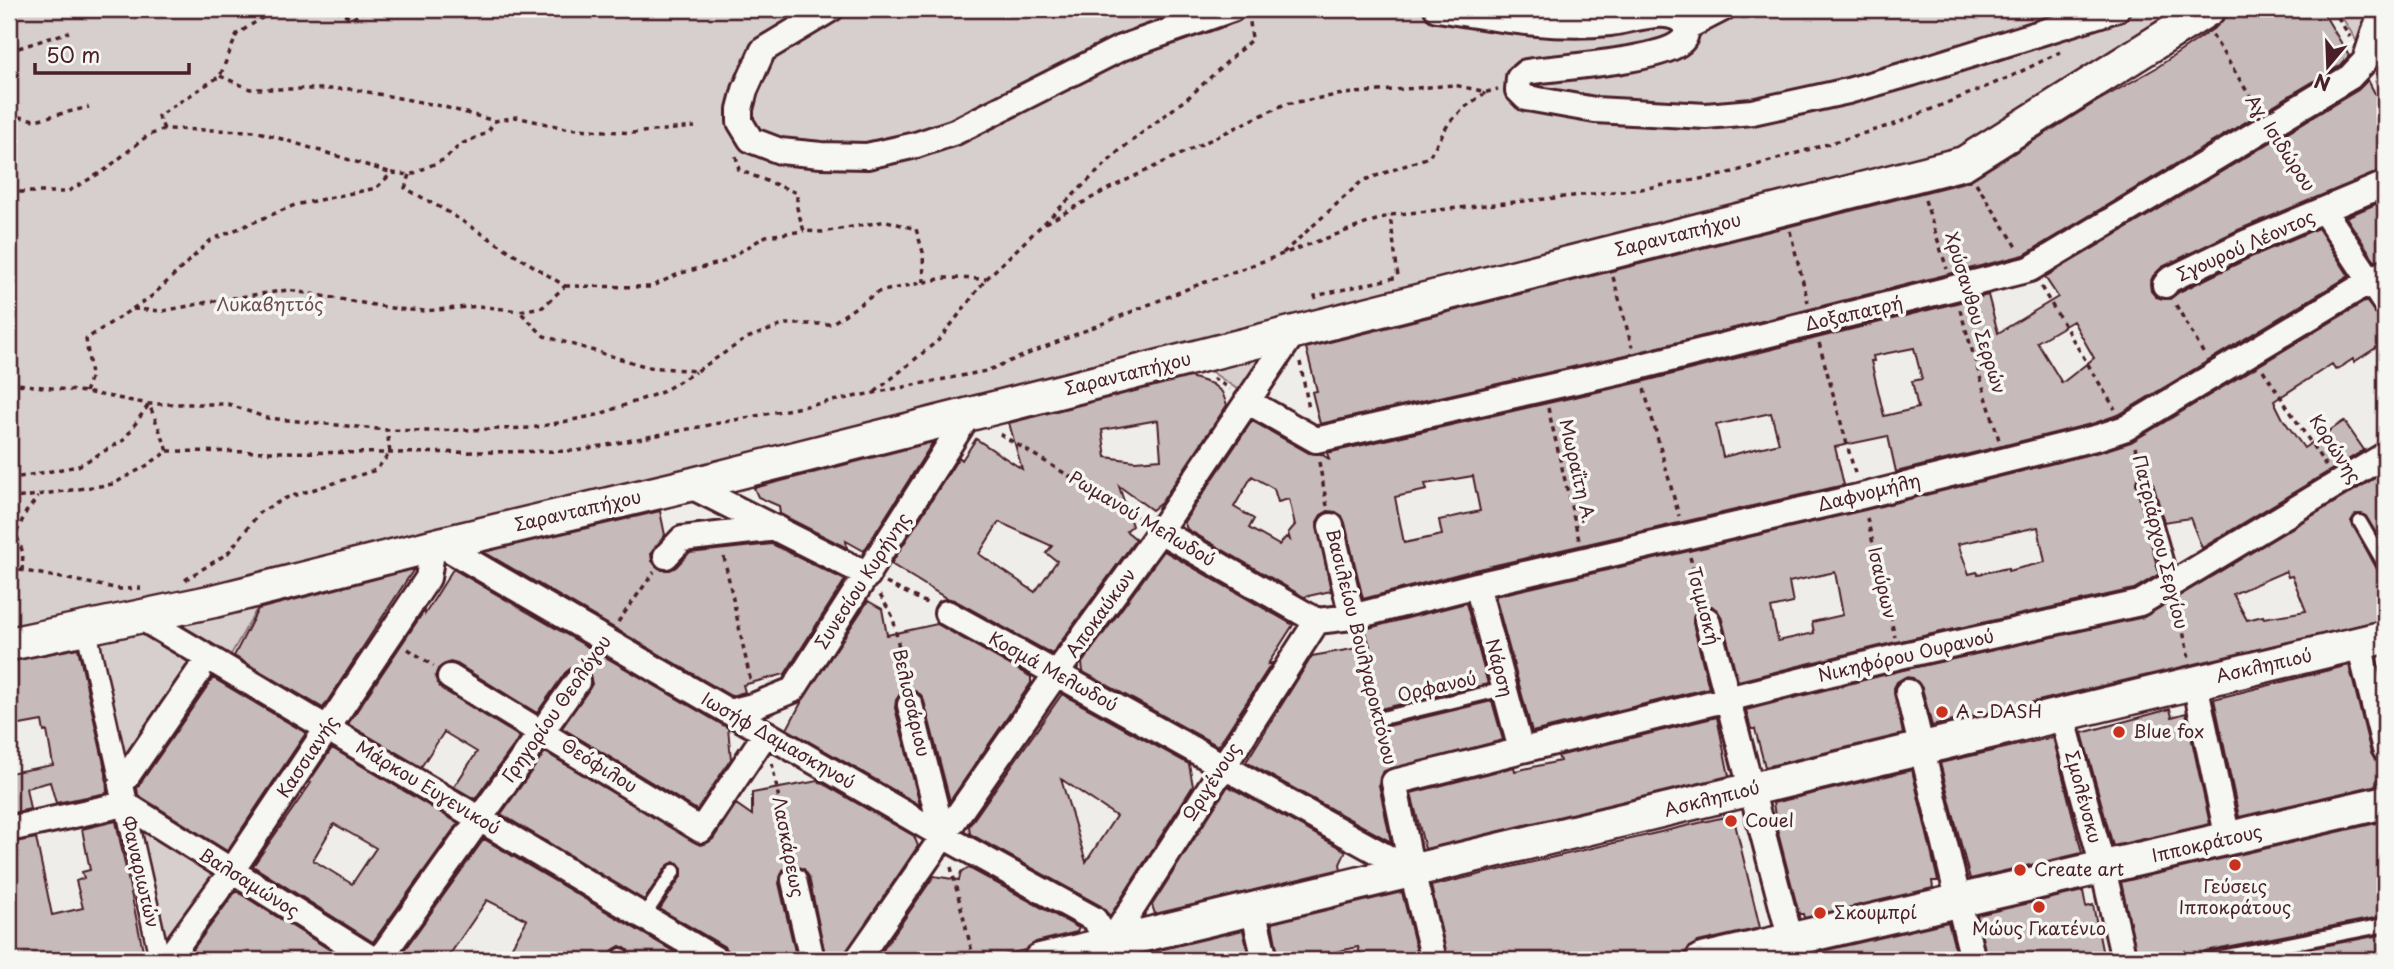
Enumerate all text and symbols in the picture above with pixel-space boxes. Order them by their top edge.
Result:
scale bar [35,32,189,76]
north arrow [2292,32,2362,102]
text: 50 m [46,38,100,70]
text: N [2310,67,2334,99]
street label: Αγ. Ισιδώρου [2240,88,2323,196]
street label: Σγουρού Λέοντος [2172,202,2319,287]
street label: Σαρανταπήχου [1612,205,1744,262]
street label: Χρύσανθου Σερρών [1939,228,2014,397]
street label: Δοξαπατρή [1802,288,1905,337]
park label: Λυκαβηττός [217,290,323,317]
street label: Σαρανταπήχου [1062,344,1194,401]
street label: Κορώνης [2304,408,2369,488]
street label: Μωραΐτη Α. [1553,416,1604,525]
street label: Πατριάρχου Σεργίου [2127,452,2196,632]
street label: Ρωμανού Μελωδού [1064,463,1221,572]
street label: Δαφνομήλη [1814,466,1923,517]
street label: Σαρανταπήχου [512,482,644,537]
street label: Συνεσίου Κυρήνης [807,507,916,654]
street label: Βασιλείου Βουλγαροκτόνου [1320,526,1405,768]
street label: Ισαύρων [1862,544,1905,621]
street label: Αποκαύκων [1058,562,1141,662]
street label: Τσιμισκή [1681,564,1728,648]
street label: Νικηφόρου Ουρανού [1815,621,1996,688]
street label: Κοσμά Μελωδού [984,624,1123,717]
street label: Γρηγορίου Θεολόγου [495,629,617,787]
street label: Νάρση [1480,636,1521,700]
street label: Ασκληπιού [2213,640,2314,689]
street label: Βελισσάριου [887,646,938,759]
street label: Ορφανού [1395,663,1479,708]
street label: Ιωσήφ Δαμασκηνού [697,685,861,795]
place label: A - DASH [1956,697,2042,724]
marker: A - DASH [1934,704,1950,720]
street label: Κασσιανής [269,710,344,803]
place label: Blue fox [2133,717,2204,744]
marker: Blue fox [2111,724,2127,740]
street label: Θεόφιλου [556,731,643,799]
street label: Μάρκου Ευγενικού [351,733,506,841]
street label: Ωριγένους [1175,737,1246,826]
street label: Σμολένσκυ [2059,747,2110,846]
street label: Ασκληπιού [1661,773,1762,822]
street label: Λασκάρεως [766,794,812,899]
place label: Couel [1745,806,1794,833]
street label: Φαναριωτών [115,813,167,930]
marker: Couel [1723,813,1739,829]
street label: Ιπποκράτους [2149,817,2264,868]
street label: Βαλσαμώνος [194,840,305,923]
place label: Create art [2034,855,2124,882]
marker: Γεύσεις Ιπποκράτους [2227,857,2243,873]
marker: Create art [2012,862,2028,878]
place label: Γεύσεις Ιπποκράτους [2179,872,2291,920]
place label: Σκουμπρί [1834,898,1918,925]
marker: Μώυς Γκατένιο [2031,899,2047,915]
marker: Σκουμπρί [1812,905,1828,921]
place label: Μώυς Γκατένιο [1972,914,2106,941]

